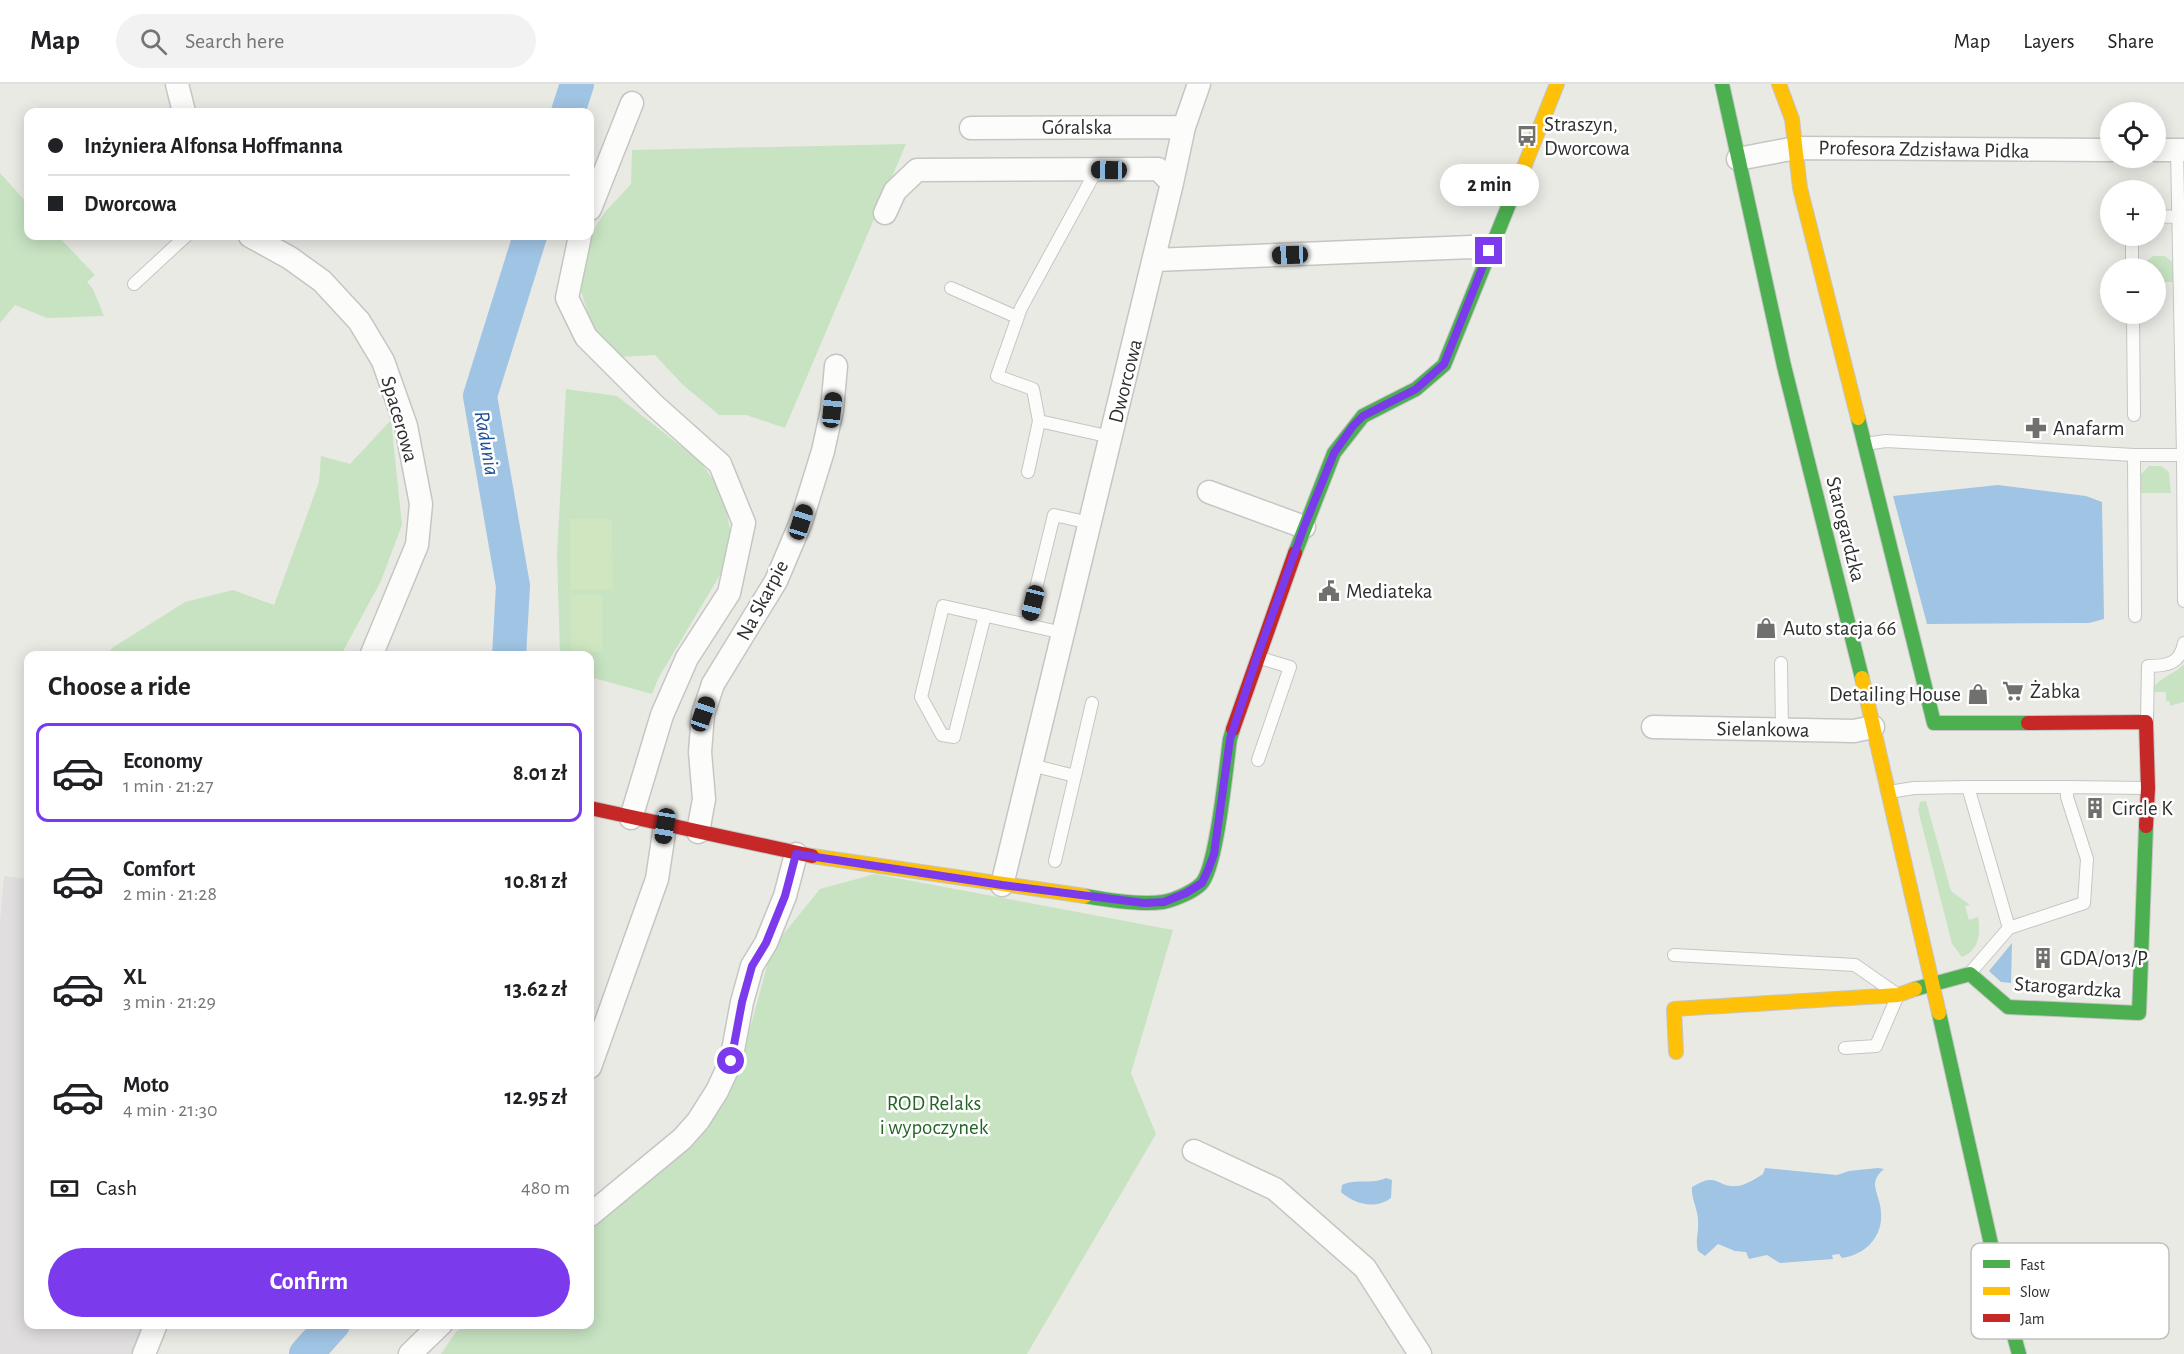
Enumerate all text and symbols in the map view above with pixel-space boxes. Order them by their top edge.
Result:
search box [116,14,536,68]
icon: search [137,25,170,58]
text: Map [30,27,80,55]
text: Search here [185,30,284,52]
text: Map [1954,31,1990,52]
text: Layers [2023,31,2074,52]
text: Share [2107,31,2154,52]
map controls [2100,102,2166,324]
button: locate [2100,102,2166,168]
place label: Straszyn, Dworcowa [1544,114,1630,159]
street label: Góralska [1042,117,1112,138]
bus stop icon: Straszyn, Dworcowa [1515,124,1539,148]
text: Inżyniera Alfonsa Hoffmanna [84,135,343,157]
street label: Profesora Zdzisława Pidka [1818,137,2030,162]
car [1091,161,1127,179]
callout: 2 min [1440,164,1538,206]
text: 2 min [1467,175,1512,195]
button: + [2100,180,2166,246]
text: Dworcowa [84,193,177,215]
route end [1475,237,1502,264]
car [1272,245,1308,265]
button: − [2100,258,2166,324]
street label: Dworcowa [1105,337,1146,425]
street label: Spacerowa [377,374,422,465]
car [821,391,843,429]
water label: Radunia [471,409,504,477]
pharmacy icon: Anafarm [2024,416,2048,440]
place label: Anafarm [2053,418,2124,439]
street label: Starogardzka [1822,474,1869,584]
car [787,502,815,542]
street label: Na Skarpie [733,557,792,644]
public building icon: Mediateka [1317,579,1341,603]
place label: Mediateka [1346,581,1433,602]
car [1020,583,1046,623]
shop icon: Auto stacja 66 [1754,616,1778,640]
place label: Auto stacja 66 [1783,618,1896,639]
text: Choose a ride [48,673,191,700]
supermarket icon: Żabka [2001,679,2025,703]
place label: Żabka [2030,680,2081,702]
shop icon: Detailing House [1966,682,1990,706]
place label: Detailing House [1829,684,1961,705]
car [689,694,717,734]
street label: Sielankowa [1716,718,1810,741]
icon: car [51,746,105,800]
text: Economy [123,750,203,772]
text: 8.01 zł [513,762,567,784]
text: 1 min · 21:27 [123,776,214,796]
building icon: Circle K [2083,796,2107,820]
place label: Circle K [2112,798,2173,819]
car [653,807,677,845]
icon: car [51,854,105,908]
text: Comfort [123,858,195,880]
text: 10.81 zł [505,870,567,892]
text: 2 min · 21:28 [123,884,217,904]
building icon: GDA/013/P [2031,946,2055,970]
place label: GDA/013/P [2060,948,2148,969]
icon: car [51,962,105,1016]
text: XL [123,966,146,988]
street label: Starogardzka [2013,973,2123,1002]
text: 13.62 zł [505,978,567,1000]
text: 3 min · 21:29 [123,992,216,1012]
route start [717,1047,744,1074]
icon: car [51,1070,105,1124]
text: Moto [123,1074,169,1096]
text: 12.95 zł [505,1086,567,1108]
park label: ROD Relaks i wypoczynek [880,1093,989,1138]
text: 4 min · 21:30 [123,1100,218,1120]
icon: cash [48,1172,81,1205]
text: Cash [96,1177,137,1199]
text: 480 m [521,1178,570,1198]
legend [1971,1243,2169,1339]
button: Confirm [48,1248,570,1317]
text: Fast [2020,1257,2045,1273]
text: Slow [2020,1284,2050,1300]
text: Jam [2020,1311,2045,1327]

